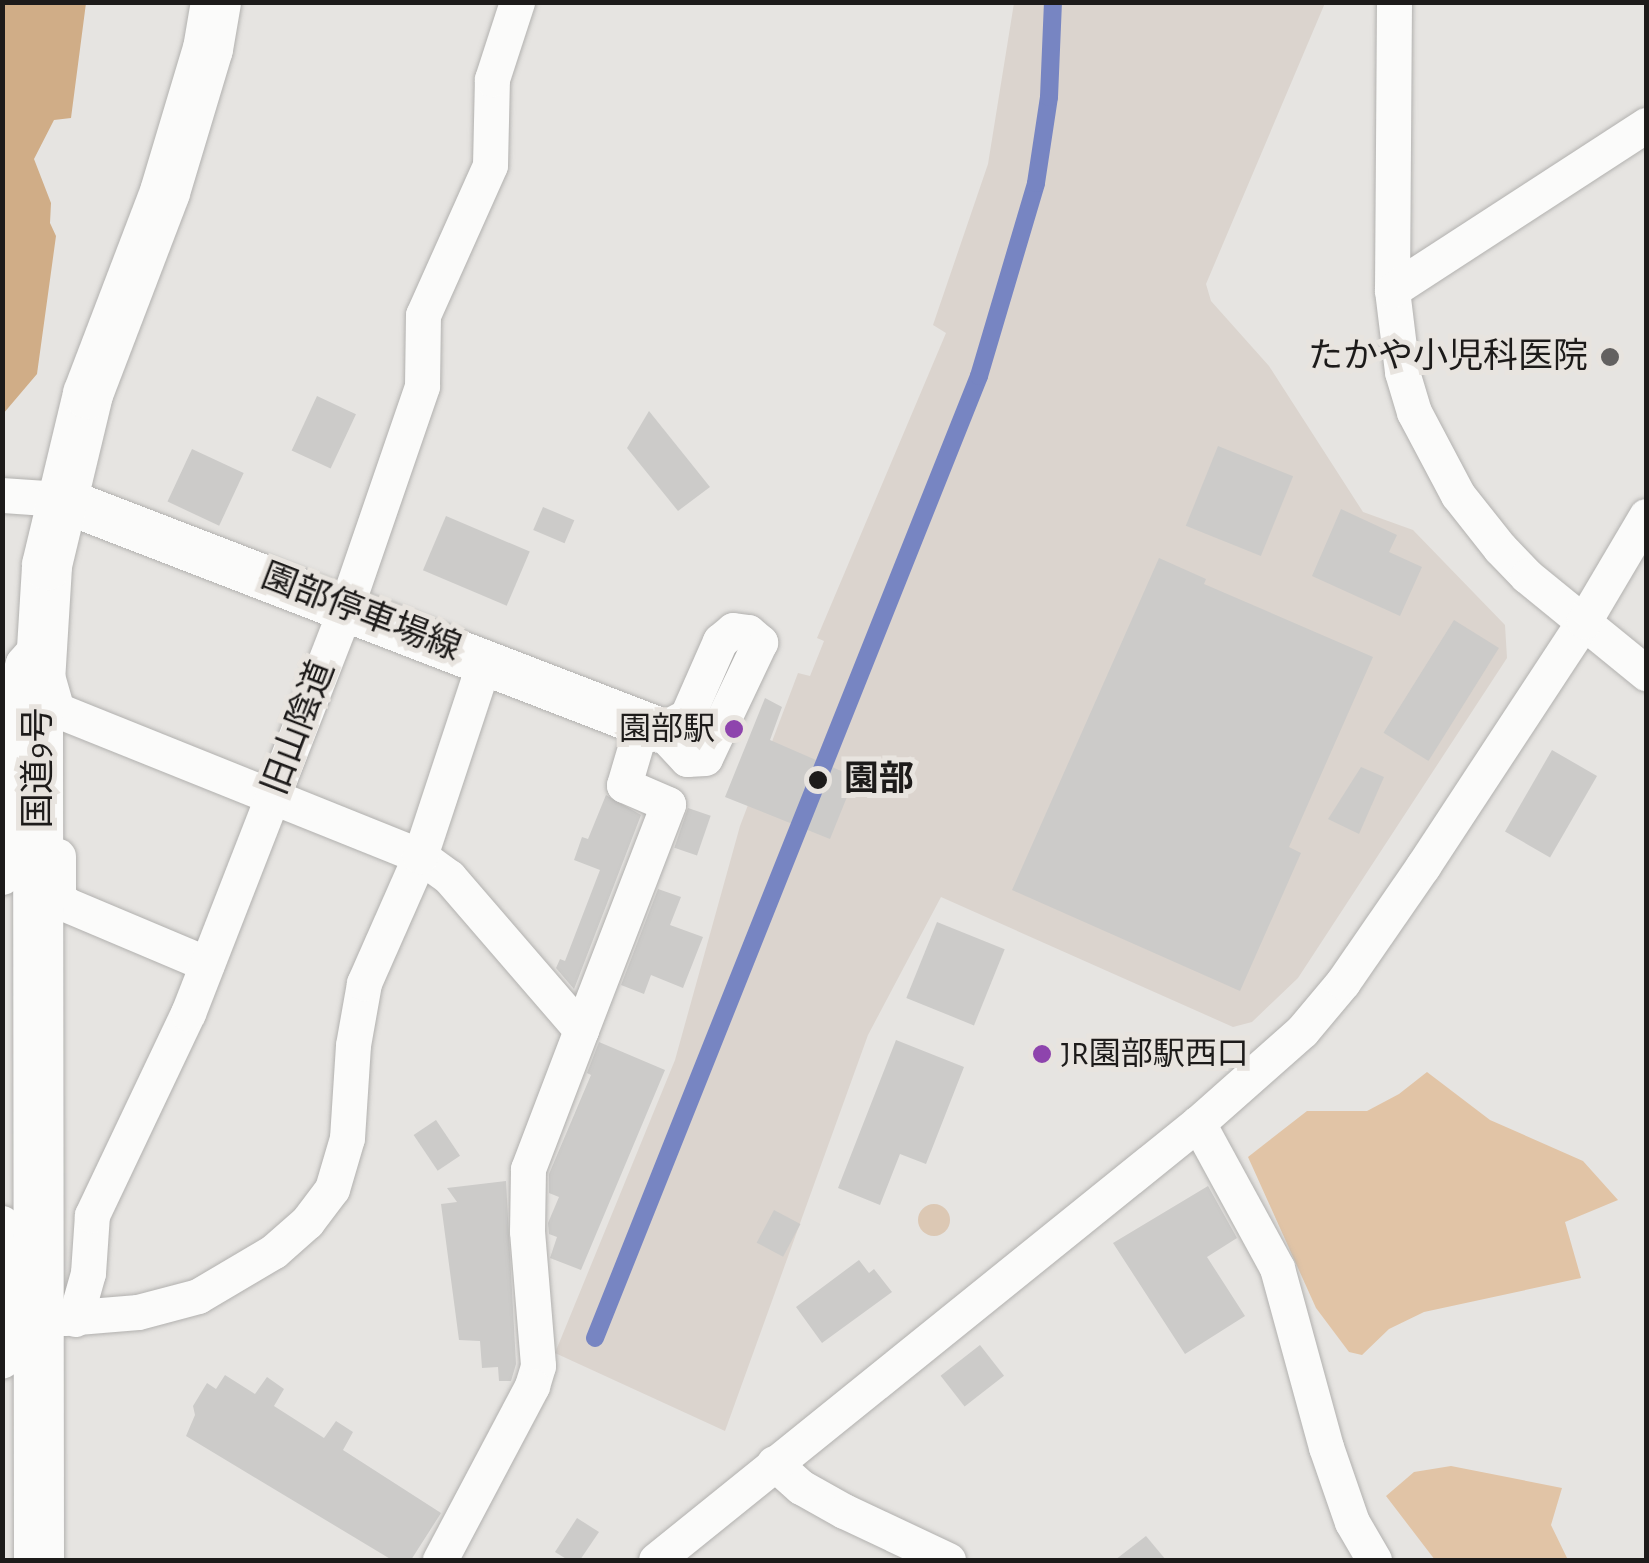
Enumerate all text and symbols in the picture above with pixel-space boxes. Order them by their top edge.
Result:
place label: たかや小児科医院 [1308,336,1588,378]
marker: たかや小児科医院 [1597,344,1623,370]
street label: 園部停車場線 [255,556,467,670]
street label: 旧山陰道 [254,655,344,801]
street label: 国道9号 [18,707,60,829]
place label: 園部駅 [619,710,715,748]
marker: 園部駅 [724,719,744,739]
place label: 園部 [844,759,914,801]
marker: 園部 [801,763,835,797]
place label: JR園部駅西口 [1061,1035,1249,1073]
marker: JR園部駅西口 [1032,1044,1052,1064]

